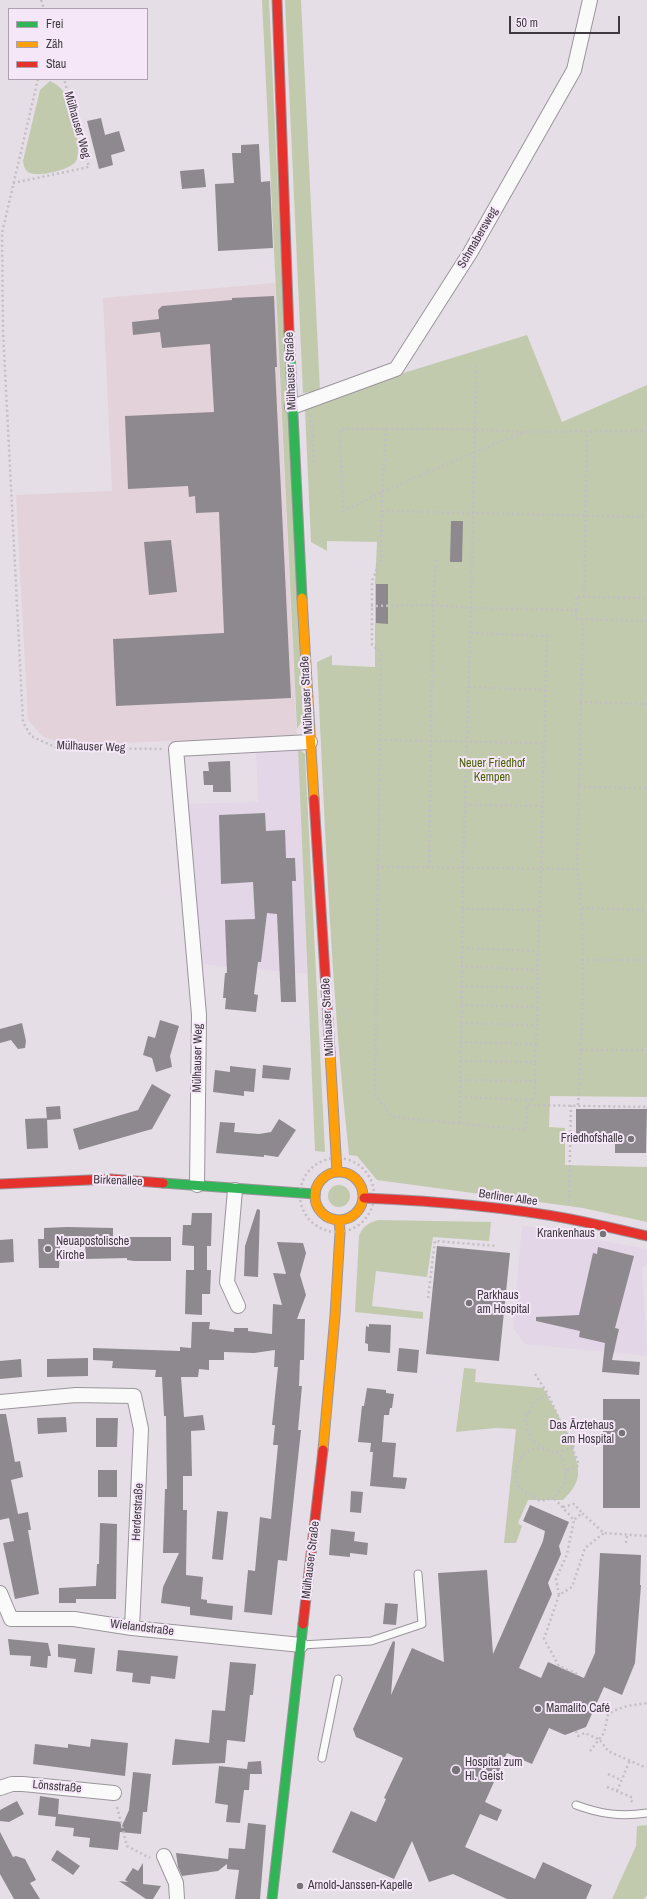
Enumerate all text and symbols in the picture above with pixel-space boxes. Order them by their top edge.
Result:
legend [8,8,148,80]
scale bar [511,8,622,34]
text: 50 m [516,15,538,31]
text: Frei [46,16,64,32]
text: Zäh [46,36,63,52]
text: Stau [46,56,66,72]
street label: Mülhauser Weg [61,90,93,160]
street label: Schmabersweg [455,205,501,271]
street label: Mülhauser Straße [282,332,300,410]
street label: Mülhauser Straße [298,656,316,734]
street label: Mülhauser Weg [56,739,126,755]
park label: Neuer Friedhof Kempen [459,757,525,785]
street label: Mülhauser Straße [319,978,337,1056]
street label: Mülhauser Weg [190,1024,206,1092]
place label: Friedhofshalle [561,1132,623,1146]
marker: Friedhofshalle [626,1134,636,1144]
street label: Birkenallee [93,1173,143,1189]
street label: Berliner Allee [478,1187,538,1209]
place label: Krankenhaus [537,1227,595,1241]
marker: Krankenhaus [598,1229,608,1239]
place label: Neuapostolische Kirche [56,1235,129,1263]
marker: Neuapostolische Kirche [43,1244,53,1254]
place label: Parkhaus am Hospital [477,1289,529,1317]
marker: Parkhaus am Hospital [464,1298,474,1308]
place label: Das Ärztehaus am Hospital [549,1419,614,1447]
marker: Das Ärztehaus am Hospital [617,1428,627,1438]
street label: Herderstraße [129,1483,147,1541]
street label: Mülhauser Straße [299,1520,323,1600]
street label: Wielandstraße [109,1617,175,1639]
place label: Mamalito Café [546,1702,610,1716]
marker: Mamalito Café [533,1704,543,1714]
place label: Hospital zum Hl. Geist [465,1756,522,1784]
marker: Hospital zum Hl. Geist [450,1764,462,1776]
street label: Lönsstraße [32,1778,82,1796]
place label: Arnold-Janssen-Kapelle [308,1879,412,1893]
marker: Arnold-Janssen-Kapelle [295,1881,305,1891]

